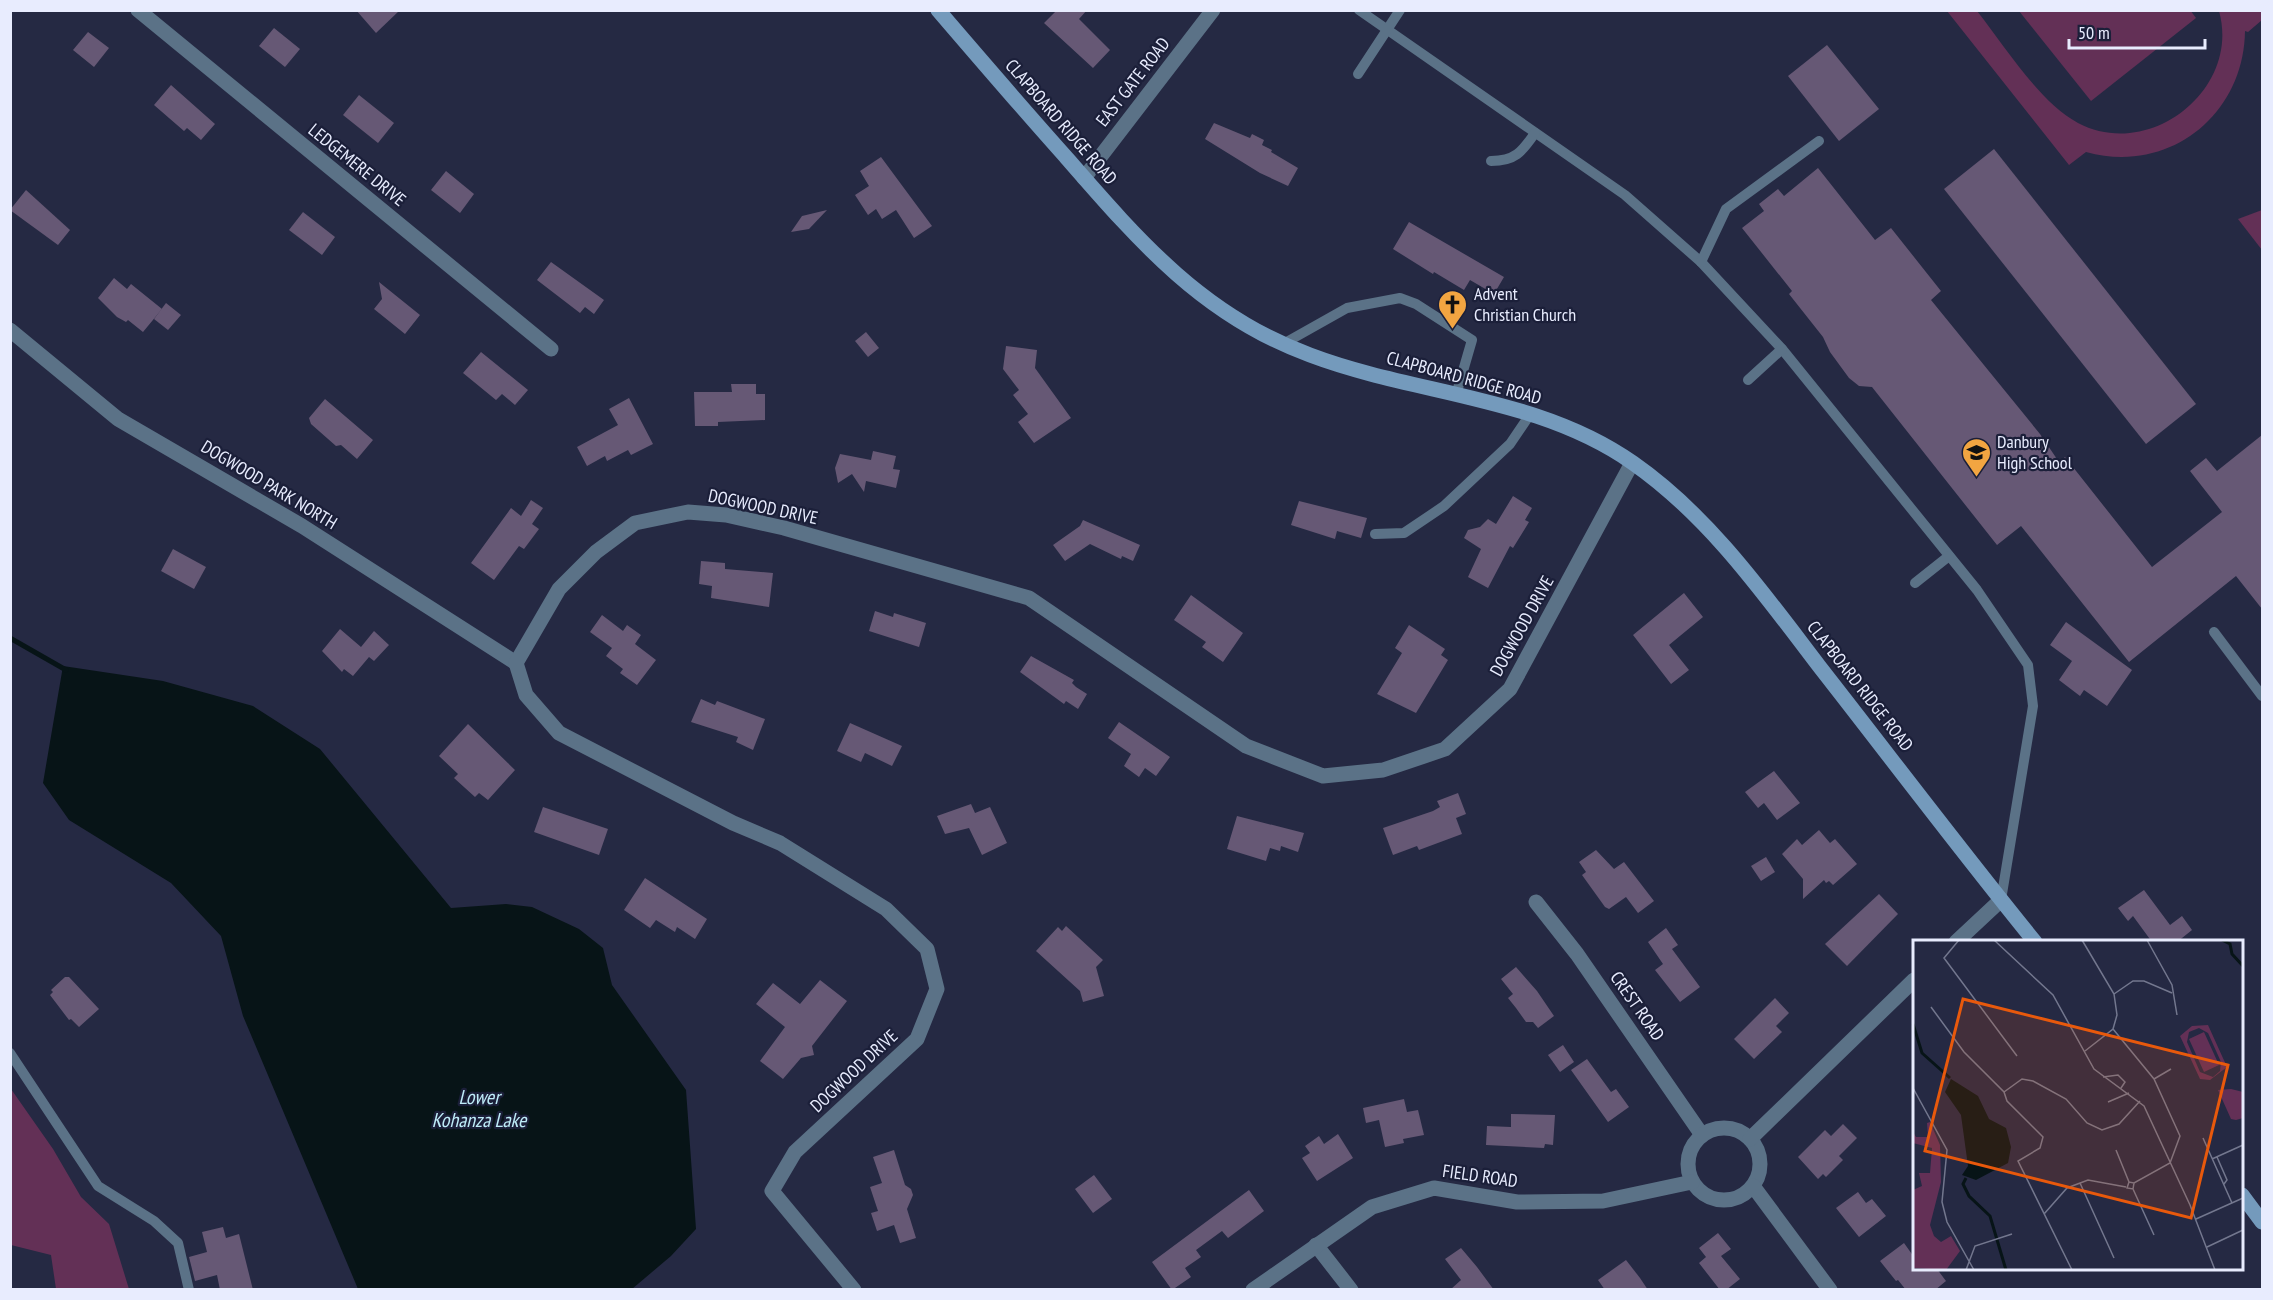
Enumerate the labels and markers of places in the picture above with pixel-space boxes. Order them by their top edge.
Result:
place label: Advent Christian Church [1474,282,1576,326]
church icon: Advent Christian Church [1437,288,1469,330]
place label: Danbury High School [1997,430,2073,474]
school or university icon: Danbury High School [1960,436,1992,478]

